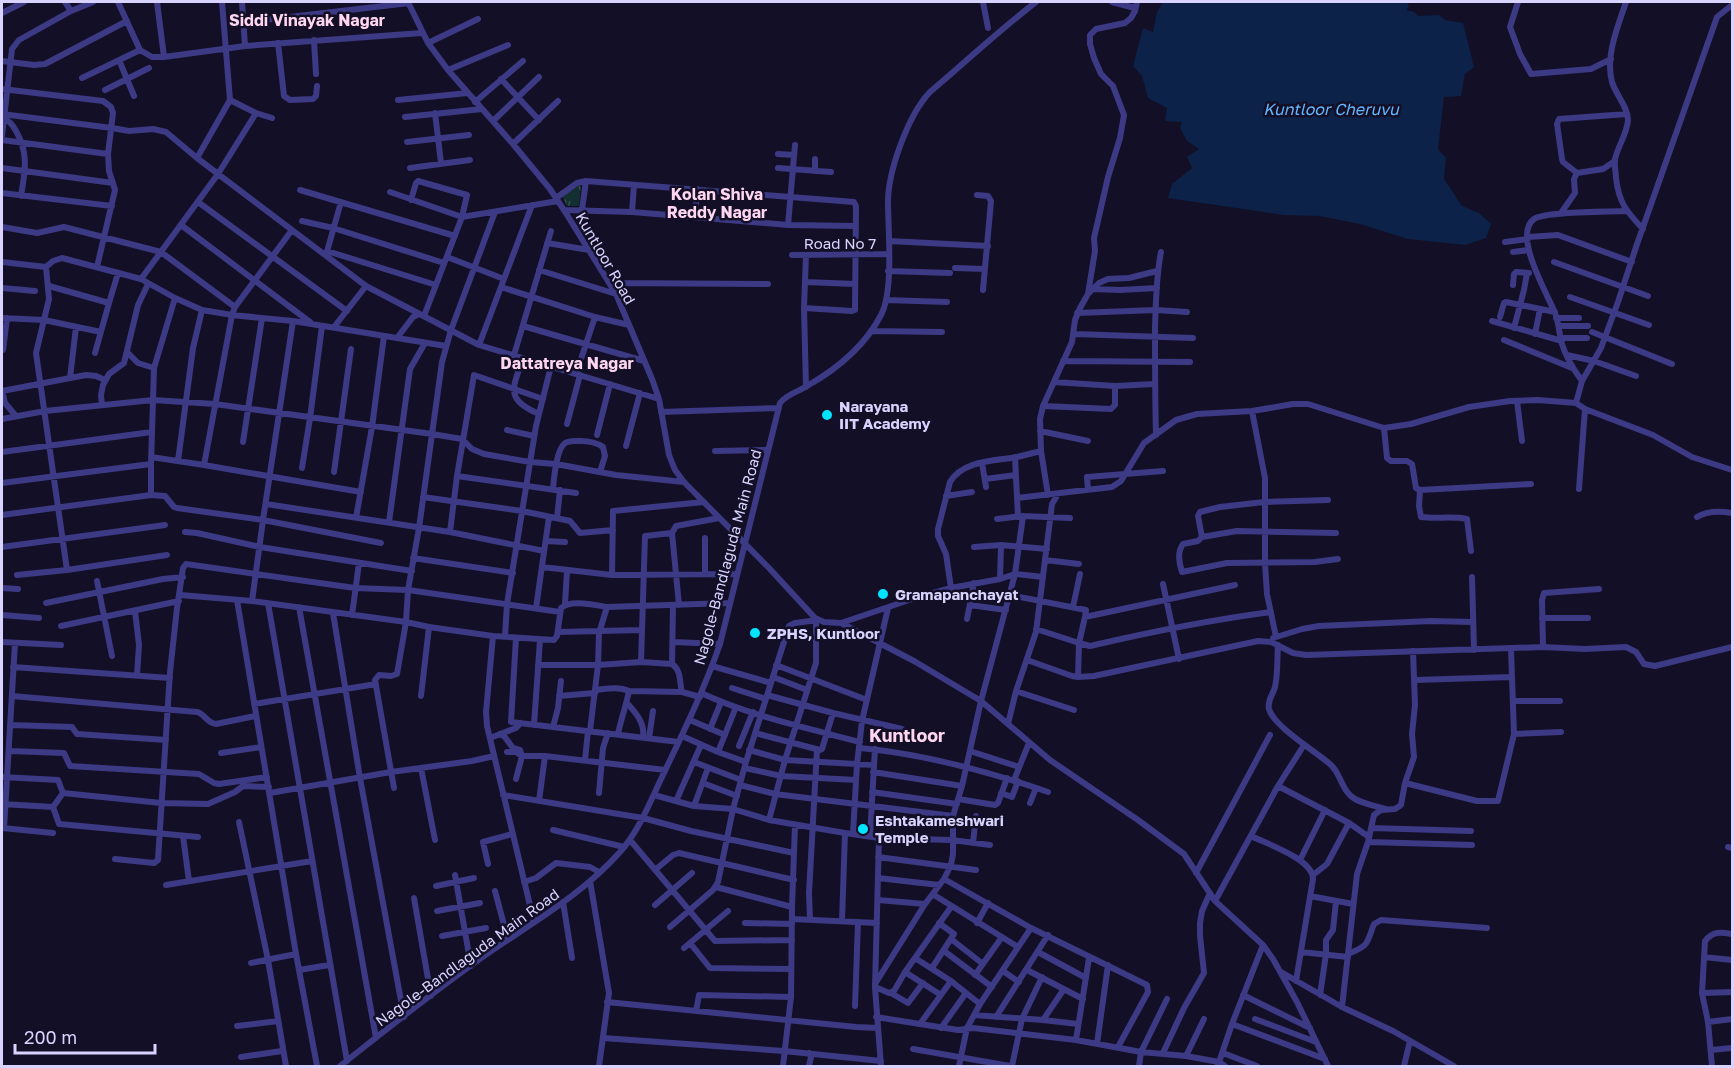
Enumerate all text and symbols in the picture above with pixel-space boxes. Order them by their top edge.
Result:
district label: Siddi Vinayak Nagar [229,10,385,30]
water label: Kuntloor Cheruvu [1263,99,1400,119]
district label: Kolan Shiva Reddy Nagar [667,184,767,222]
street label: Kuntloor Road [572,209,640,307]
street label: Road No 7 [804,234,876,252]
district label: Dattatreya Nagar [500,353,634,373]
place label: Narayana IIT Academy [839,397,931,432]
marker: Narayana IIT Academy [820,408,834,422]
street label: Nagole-Bandlaguda Main Road [690,447,764,667]
place label: Gramapanchayat [895,585,1019,603]
marker: Gramapanchayat [876,587,890,601]
place label: ZPHS, Kuntloor [767,624,880,642]
marker: ZPHS, Kuntloor [748,626,762,640]
district label: Kuntloor [869,724,945,746]
place label: Eshtakameshwari Temple [875,811,1004,846]
marker: Eshtakameshwari Temple [856,822,870,836]
street label: Nagole-Bandlaguda Main Road [372,884,562,1030]
scale bar [15,1017,154,1055]
text: 200 m [24,1026,77,1048]

